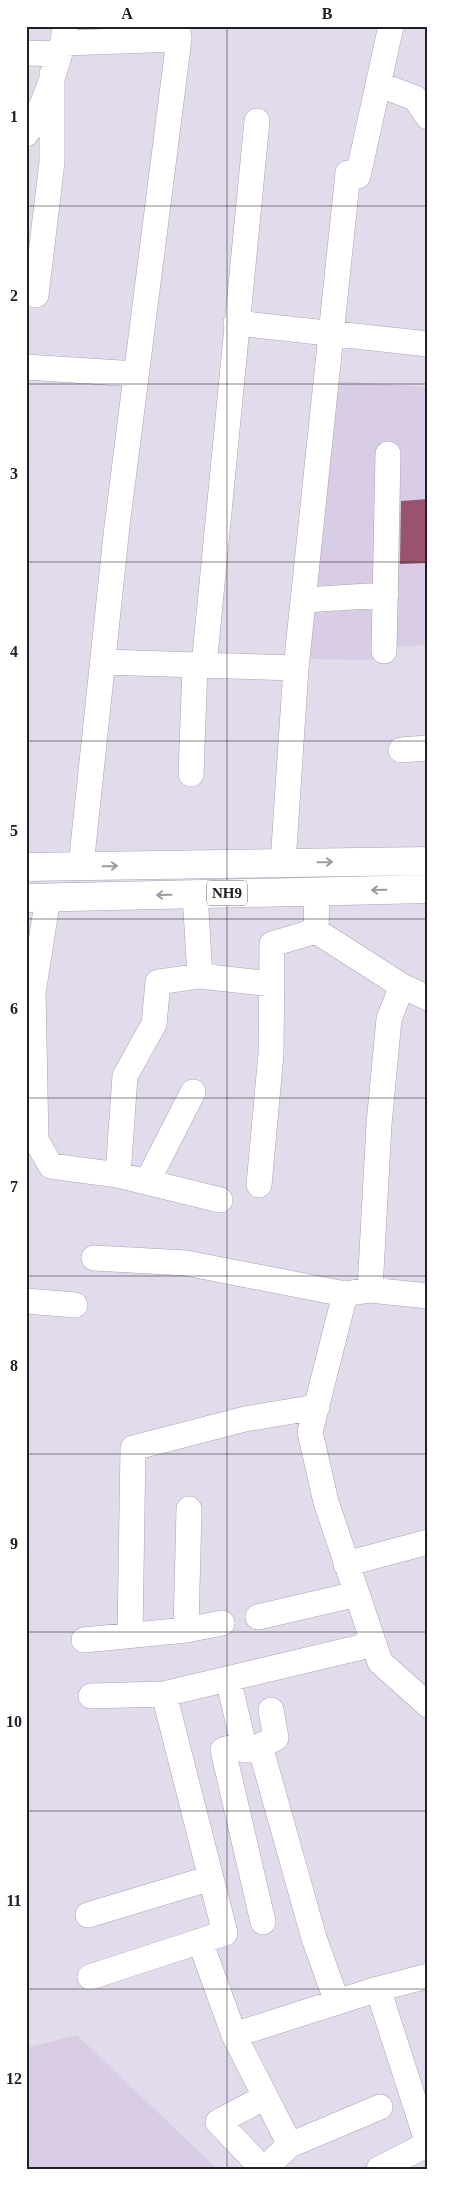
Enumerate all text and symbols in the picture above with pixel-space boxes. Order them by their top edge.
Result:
text: A [121,5,133,22]
text: B [322,5,333,22]
text: 1 [10,108,18,125]
text: 2 [10,287,18,304]
text: 3 [10,465,18,482]
text: 4 [10,643,18,660]
text: 5 [10,822,18,839]
one-way arrow [316,857,333,867]
one-way arrow [102,861,118,871]
road number: NH9 [207,880,247,906]
one-way arrow [371,885,388,895]
one-way arrow [156,890,172,899]
text: 6 [10,1000,18,1017]
text: 7 [10,1178,18,1195]
text: 8 [10,1357,18,1374]
text: 9 [10,1535,18,1552]
text: 10 [6,1713,22,1730]
text: 11 [6,1892,22,1909]
text: 12 [6,2070,22,2087]

